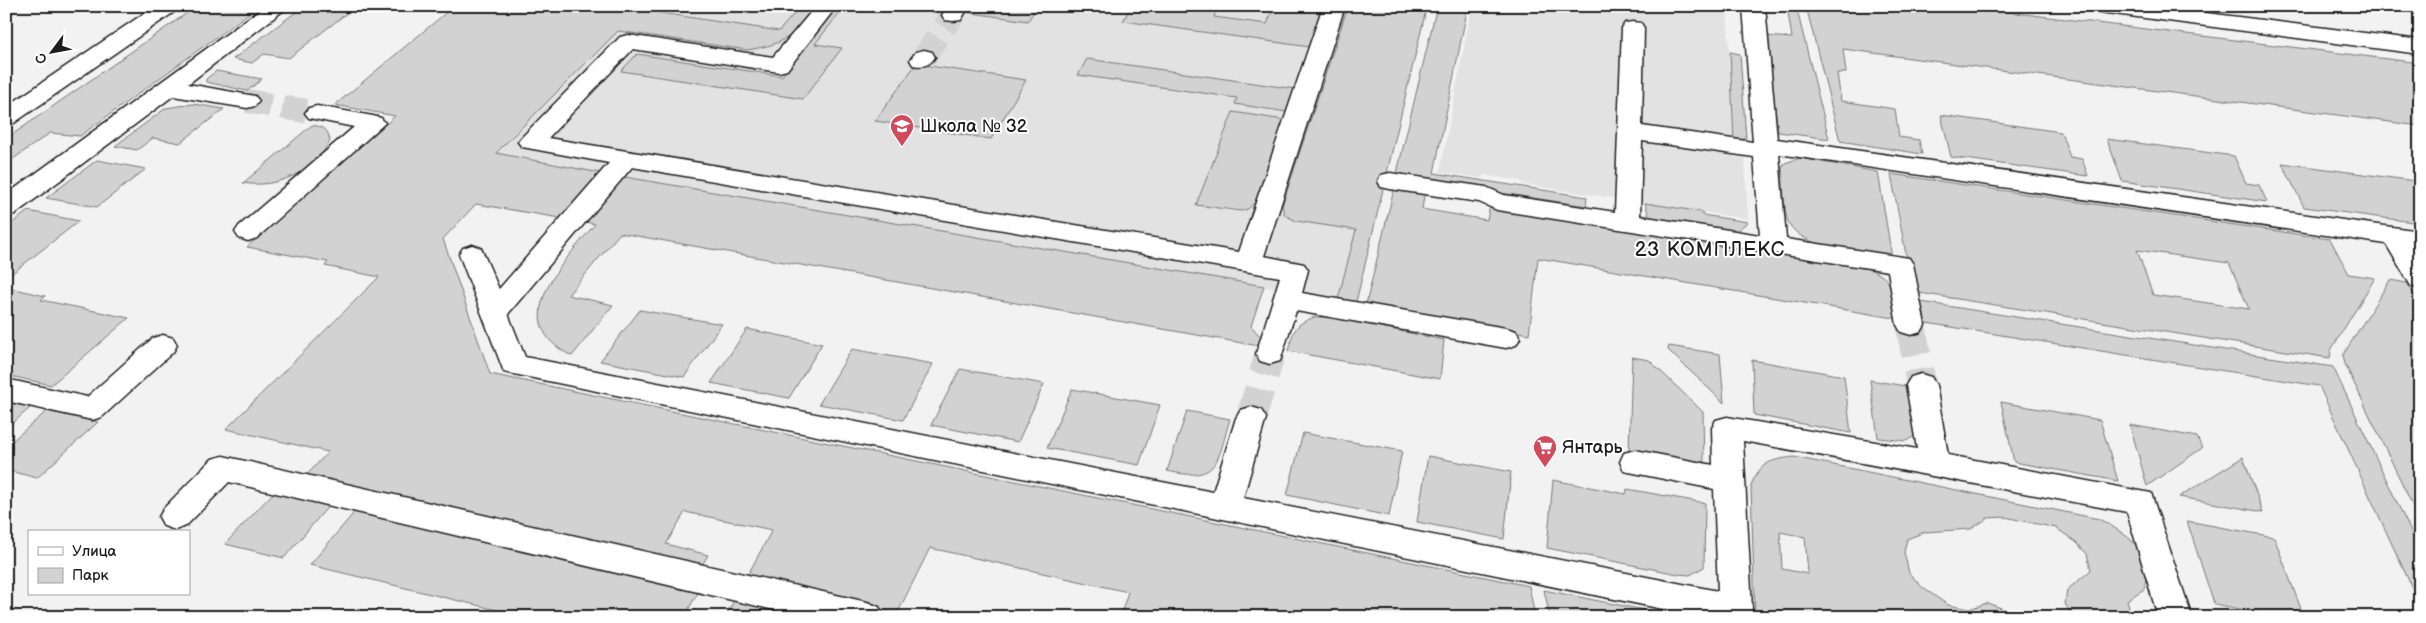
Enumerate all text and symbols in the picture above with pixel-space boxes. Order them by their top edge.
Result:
north arrow [28,28,78,78]
text: С [31,50,51,67]
school or university icon: Школа № 32 [889,113,915,147]
place label: Школа № 32 [920,116,1028,137]
district label: 23 КОМПЛЕКС [1635,238,1785,262]
supermarket icon: Янтарь [1532,434,1558,468]
place label: Янтарь [1562,437,1623,458]
legend [28,530,190,596]
text: Улица [72,542,117,561]
text: Парк [72,566,109,585]

